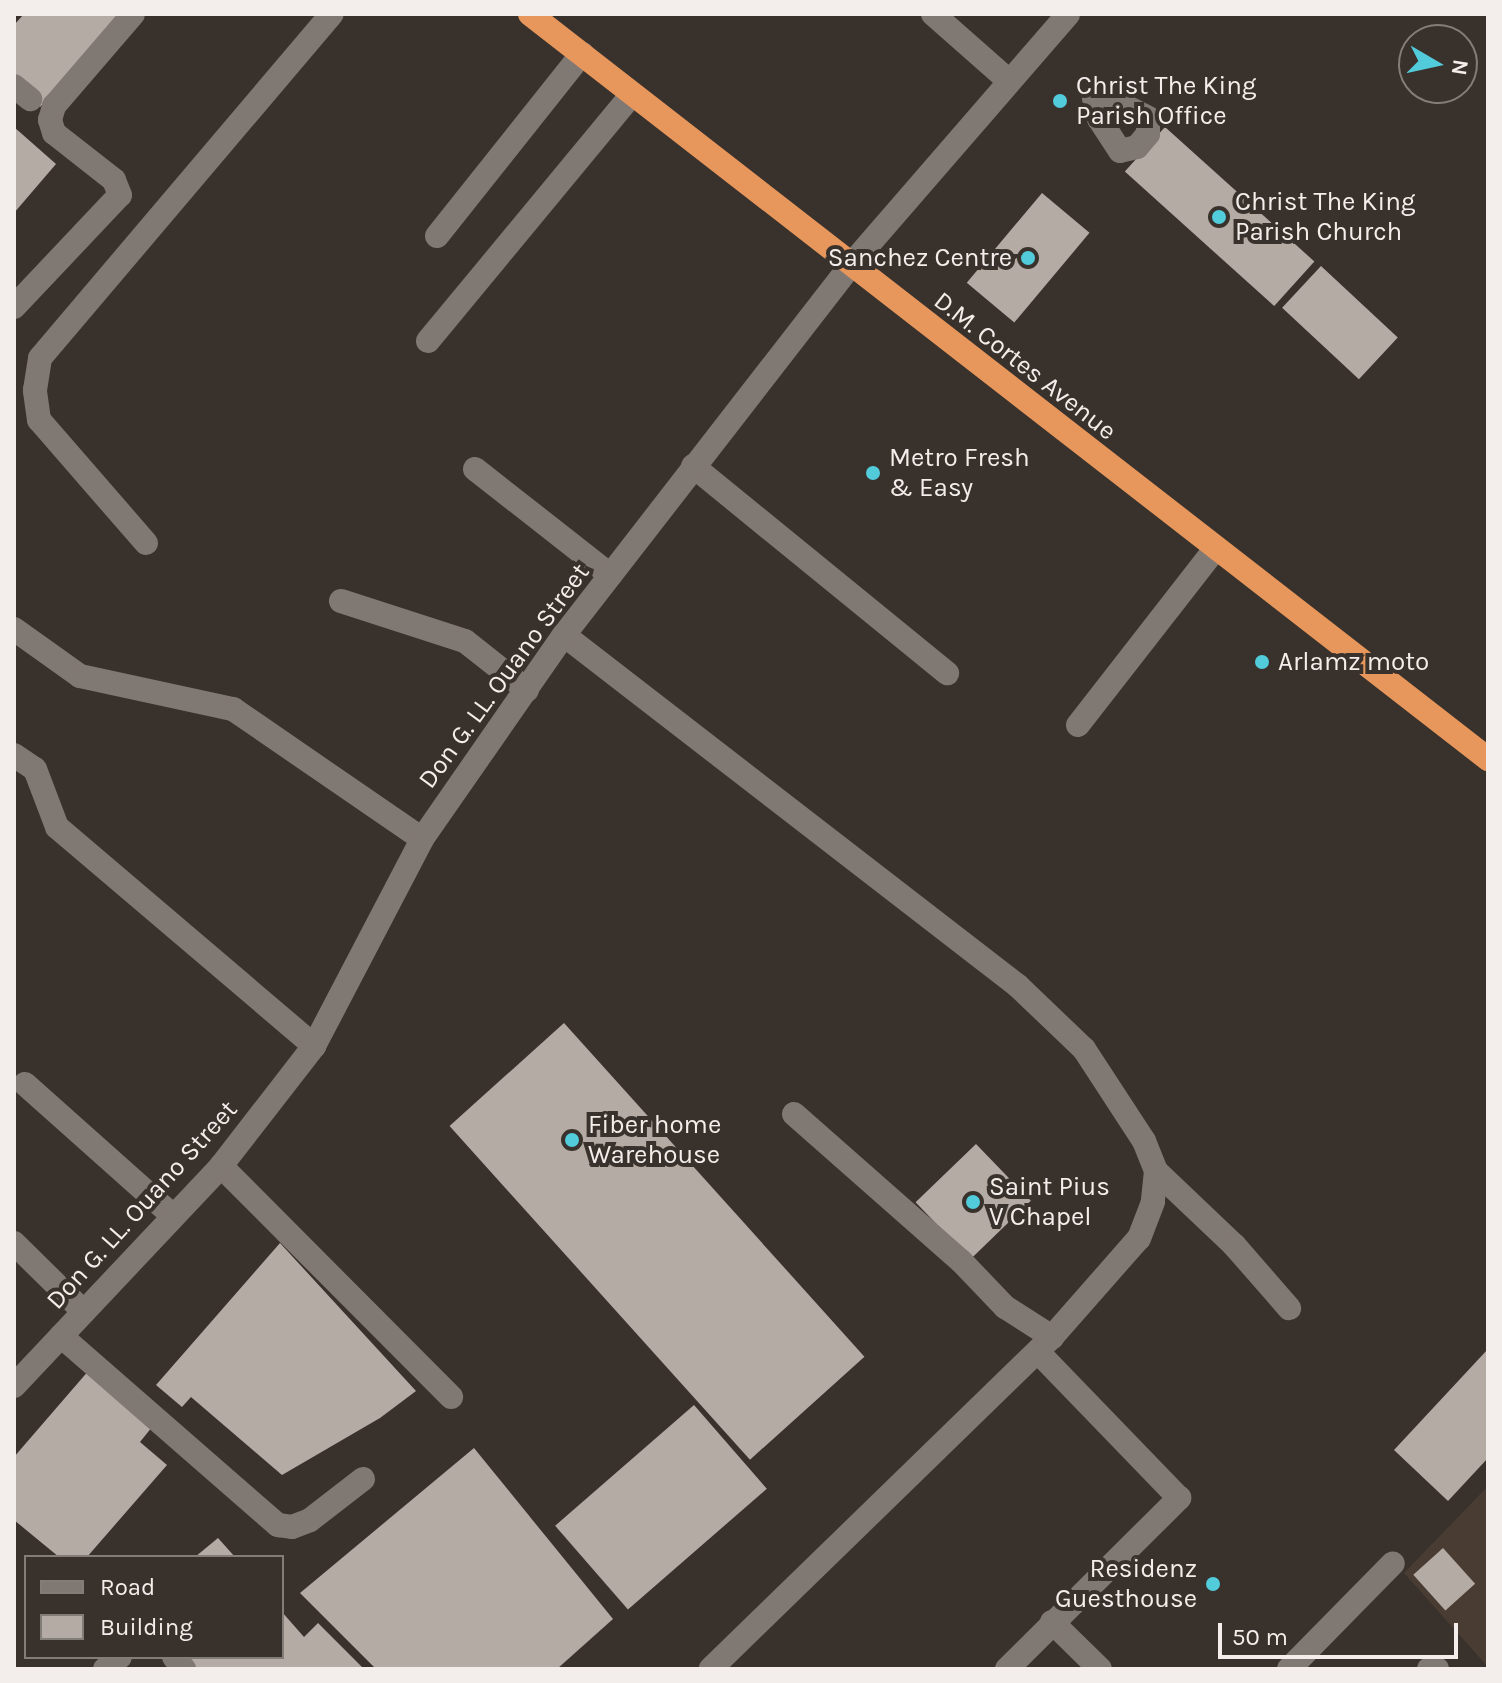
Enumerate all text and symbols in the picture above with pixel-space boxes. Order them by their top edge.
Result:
north arrow [1398,24,1478,104]
text: N [1446,58,1474,77]
place label: Christ The King Parish Office [1076,70,1257,132]
marker: Christ The King Parish Office [1051,92,1069,110]
place label: Christ The King Parish Church [1235,186,1416,248]
marker: Christ The King Parish Church [1210,208,1228,226]
place label: Sanchez Centre [828,242,1012,274]
marker: Sanchez Centre [1019,249,1037,267]
street label: D.M. Cortes Avenue [928,285,1122,447]
place label: Metro Fresh & Easy [889,442,1030,504]
marker: Metro Fresh & Easy [864,464,882,482]
street label: Don G. LL. Ouano Street [412,558,596,794]
place label: Arlamz moto [1278,646,1429,678]
marker: Arlamz moto [1253,653,1271,671]
street label: Don G. LL. Ouano Street [40,1094,244,1316]
place label: Fiber home Warehouse [588,1109,721,1170]
marker: Fiber home Warehouse [563,1131,581,1149]
place label: Saint Pius V Chapel [989,1171,1110,1232]
marker: Saint Pius V Chapel [964,1193,982,1211]
place label: Residenz Guesthouse [1055,1553,1197,1614]
legend [24,1555,284,1659]
text: Road [100,1573,155,1601]
marker: Residenz Guesthouse [1204,1575,1222,1593]
scale bar [1222,1607,1462,1657]
text: Building [100,1613,193,1641]
text: 50 m [1232,1623,1288,1651]

